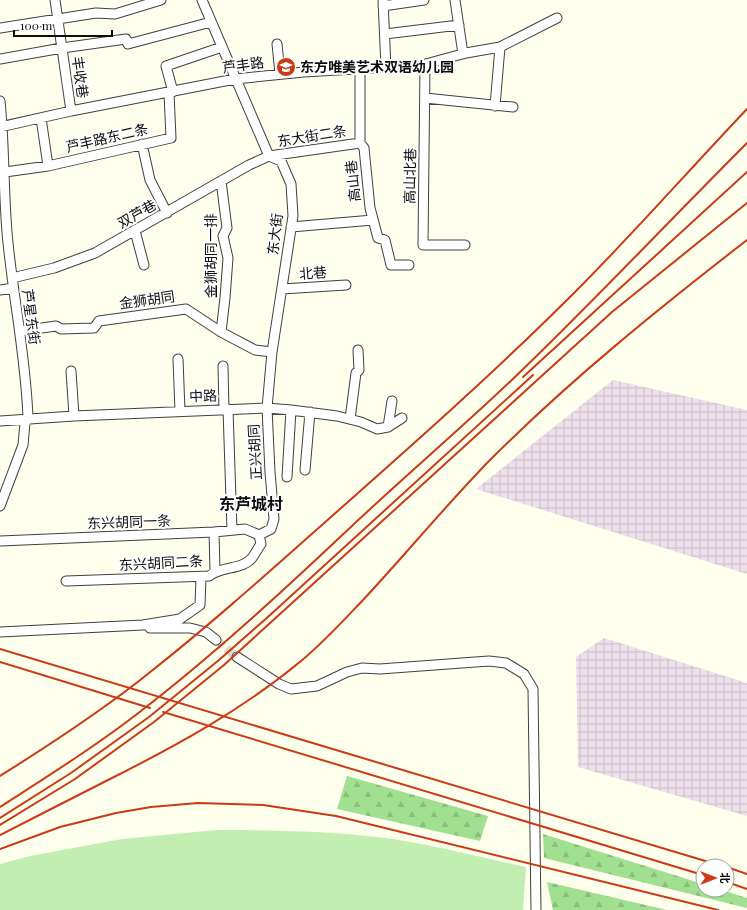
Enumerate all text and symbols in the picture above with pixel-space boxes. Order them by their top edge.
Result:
scale bar [14,12,112,38]
text: 100 m [20,17,53,33]
street label: 芦丰路 [221,52,265,77]
street label: 丰收巷 [68,55,93,99]
school or university icon: 东方唯美艺术双语幼儿园 [275,56,297,78]
place label: 东方唯美艺术双语幼儿园 [300,57,454,76]
street label: 芦丰路东二条 [64,119,150,156]
street label: 东大街二条 [276,121,348,150]
street label: 高山北巷 [400,148,419,204]
street label: 高山巷 [341,159,364,203]
street label: 双芦巷 [114,195,160,232]
street label: 东大街 [263,212,286,256]
street label: 金狮胡同一排 [201,214,220,298]
street label: 北巷 [298,262,328,283]
street label: 金狮胡同 [118,286,176,313]
street label: 芦星东街 [18,288,45,346]
street label: 中路 [189,386,217,405]
street label: 正兴胡同 [244,424,265,480]
district label: 东芦城村 [219,493,283,514]
street label: 东兴胡同一条 [87,511,171,532]
street label: 东兴胡同二条 [119,551,203,574]
north arrow [695,858,735,898]
text: 北 [718,873,733,884]

